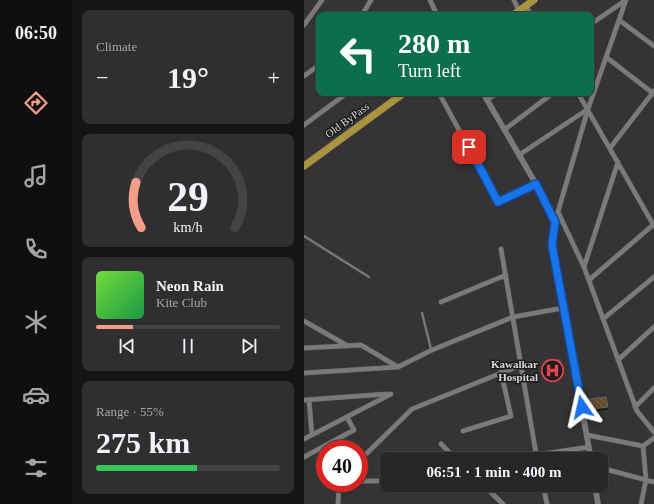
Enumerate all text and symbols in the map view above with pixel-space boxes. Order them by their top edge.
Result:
text: 06:50 [15,23,57,43]
icon: left [332,28,384,80]
text: 280 m [398,28,470,59]
text: Climate [96,39,137,54]
text: 19° [167,61,209,94]
text: Turn left [398,61,461,81]
text: − [96,65,108,90]
text: + [268,65,280,90]
icon: directions [22,89,50,117]
street label: Old ByPass [323,100,371,140]
pin [452,130,486,164]
icon: arrive [458,136,480,158]
icon: music [22,162,50,190]
text: 29 [167,174,209,220]
text: km/h [173,219,203,235]
icon: phone [22,235,50,263]
text: Neon Rain [156,278,224,294]
text: Kite Club [156,295,207,310]
icon: climate [22,308,50,336]
icon: previous [116,335,138,357]
icon: pause [177,335,199,357]
icon: next [238,335,260,357]
hospital icon: Kawalkar Hospital [540,357,566,383]
place label: Kawalkar Hospital [491,358,538,383]
icon: car [22,381,50,409]
position arrow [561,386,603,428]
text: Range · 55% [96,404,164,419]
text: 275 km [96,426,190,459]
speed limit sign: 40 [316,440,368,492]
icon: filters [22,454,50,482]
text: 06:51 · 1 min · 400 m [427,464,562,480]

